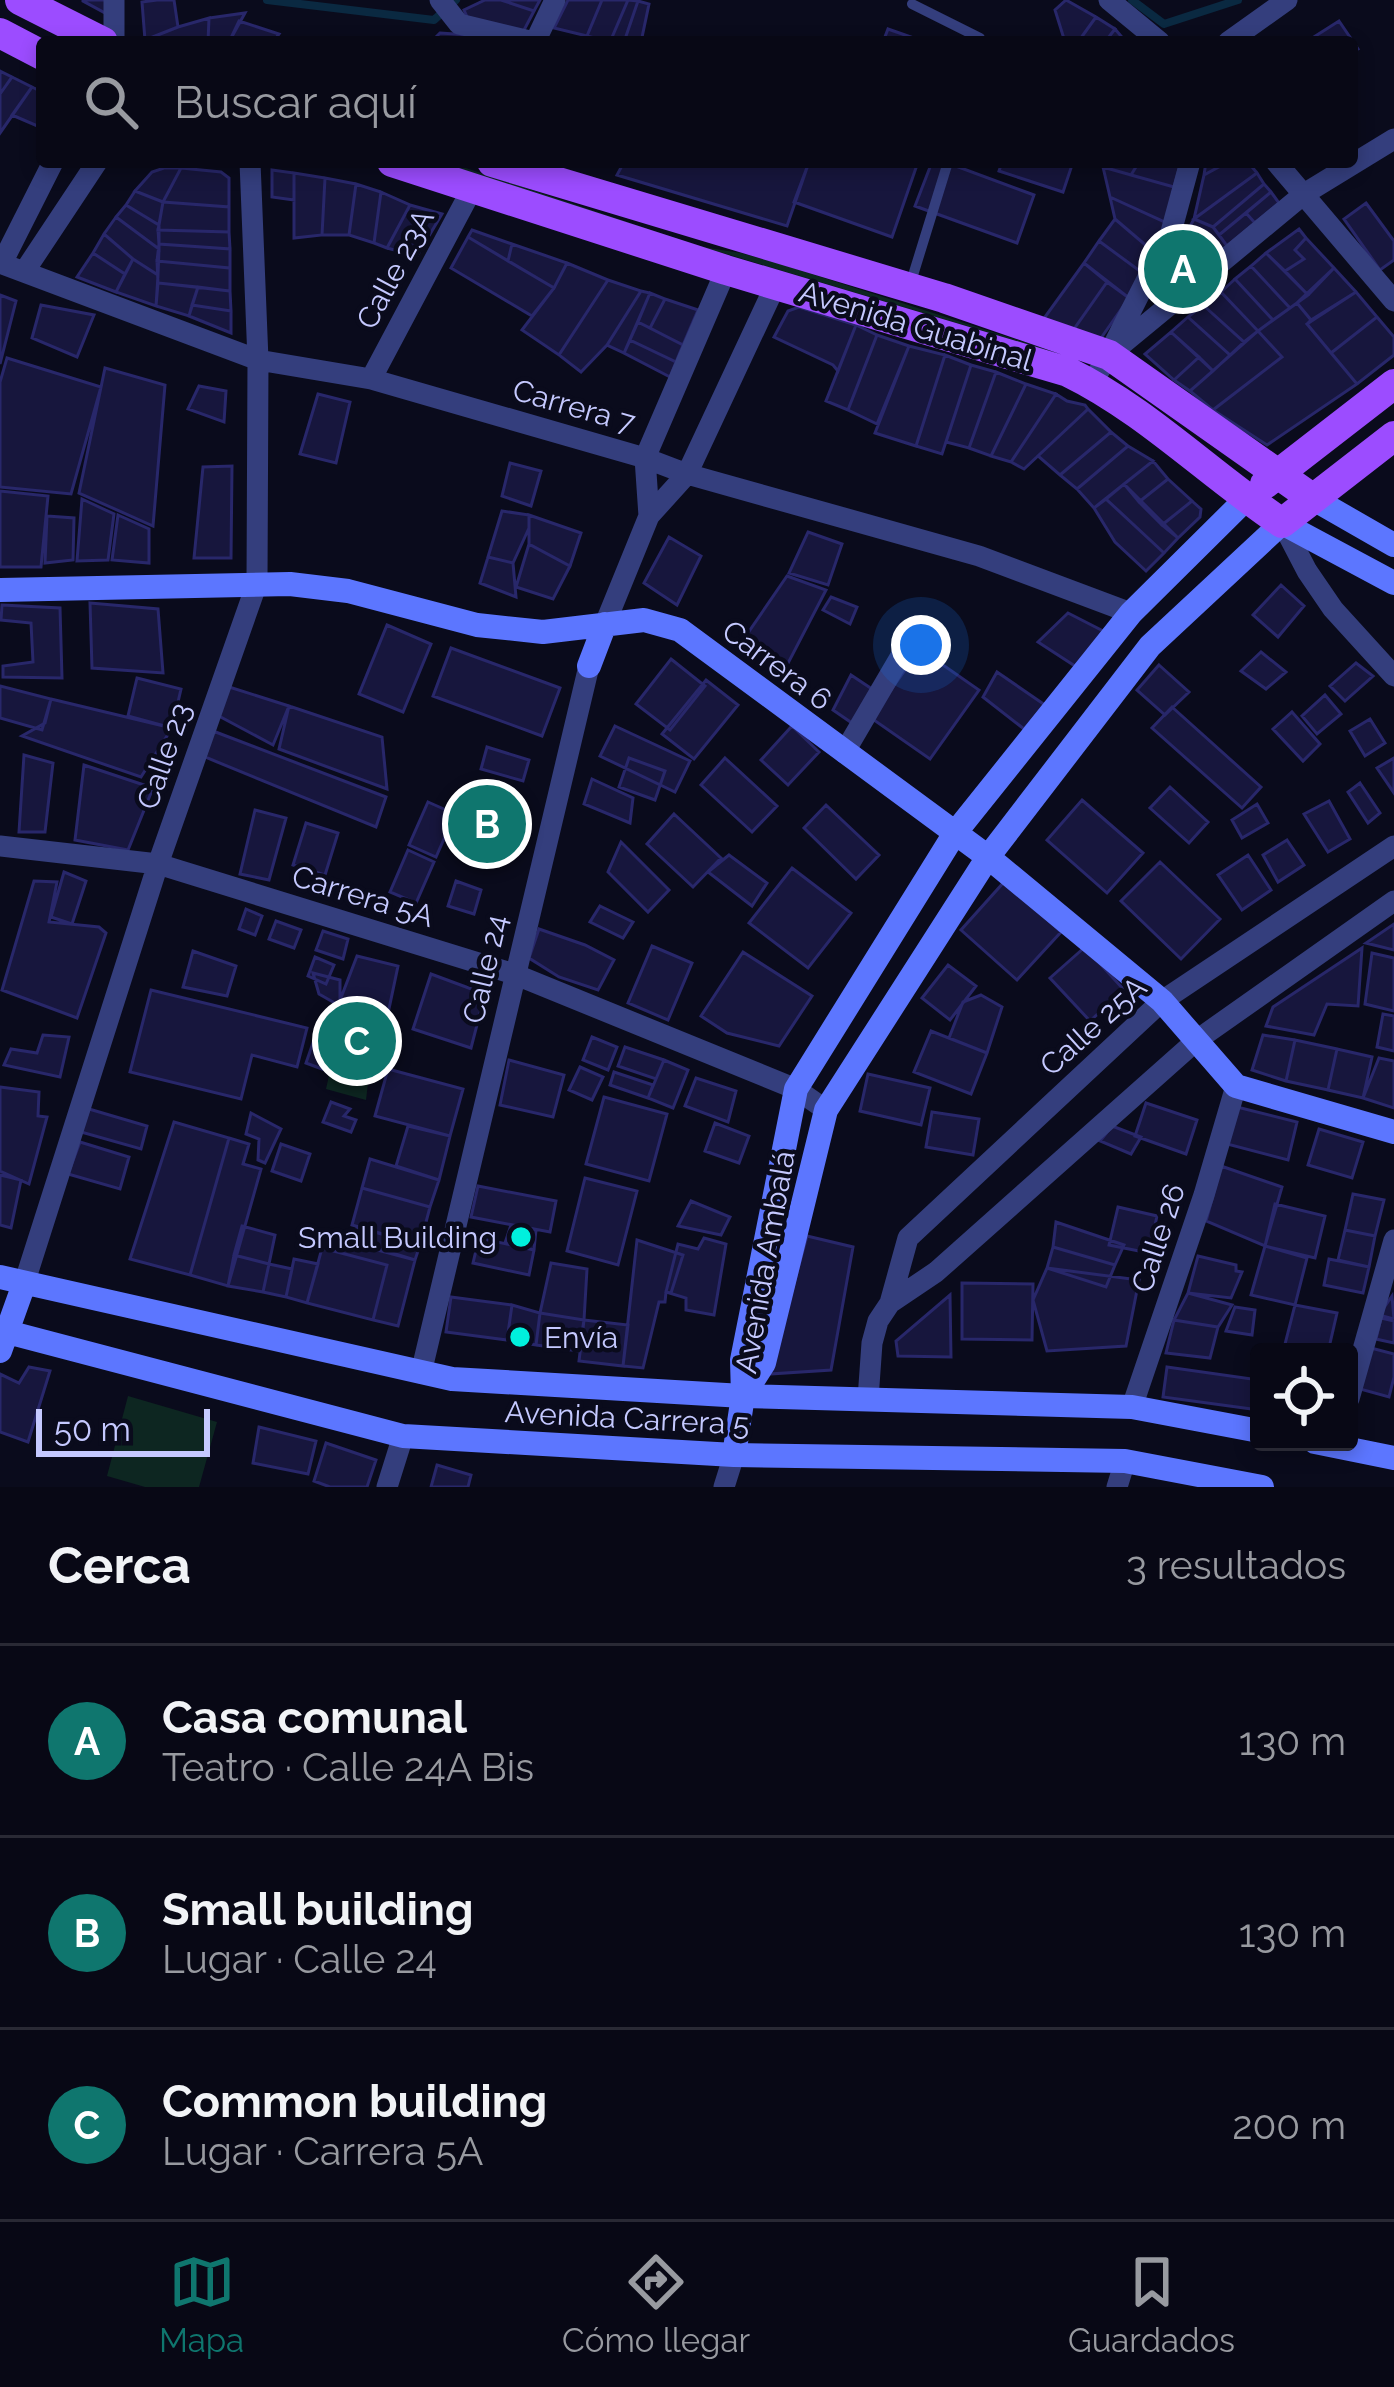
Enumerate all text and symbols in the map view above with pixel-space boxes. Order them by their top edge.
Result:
search box [36,36,1358,168]
icon: search [78,69,144,135]
text: Buscar aquí [174,76,417,129]
street label: Calle 23A [349,203,441,335]
pin: A [1144,224,1222,314]
street label: Avenida Guabinal [795,274,1038,378]
street label: Carrera 7 [509,372,639,440]
street label: Carrera 6 [715,613,839,717]
your location [891,615,951,675]
street label: Calle 23 [130,698,198,814]
pin: B [448,779,526,869]
street label: Carrera 5A [288,858,438,934]
street label: Calle 24 [456,911,514,1027]
street label: Calle 25A [1033,969,1153,1083]
pin: C [318,996,396,1086]
street label: Avenida Ambalá [728,1148,802,1376]
street label: Calle 26 [1124,1179,1192,1297]
place label: Small Building [298,1220,497,1255]
marker: Small Building [508,1224,534,1250]
place label: Envía [544,1320,618,1355]
marker: Envía [507,1324,533,1350]
map controls [1250,1343,1358,1451]
button: locate [1250,1343,1358,1451]
street label: Avenida Carrera 5 [504,1394,750,1442]
scale bar [36,1403,210,1456]
text: 50 m [54,1410,131,1449]
text: Cerca [48,1535,191,1595]
text: 3 resultados [1126,1542,1346,1588]
text: Casa comunal [162,1691,467,1744]
text: A [74,1718,100,1764]
text: 130 m [1239,1718,1346,1764]
text: Teatro · Calle 24A Bis [162,1744,534,1790]
text: Small building [162,1883,474,1936]
text: B [74,1910,100,1956]
text: 130 m [1239,1910,1346,1956]
text: Lugar · Calle 24 [162,1936,437,1982]
text: Common building [162,2075,547,2128]
text: C [74,2102,100,2148]
text: 200 m [1232,2102,1346,2148]
text: Lugar · Carrera 5A [162,2128,483,2174]
tab: Mapa [159,2249,244,2360]
tab: Cómo llegar [562,2249,750,2360]
tab: Guardados [1068,2249,1235,2360]

